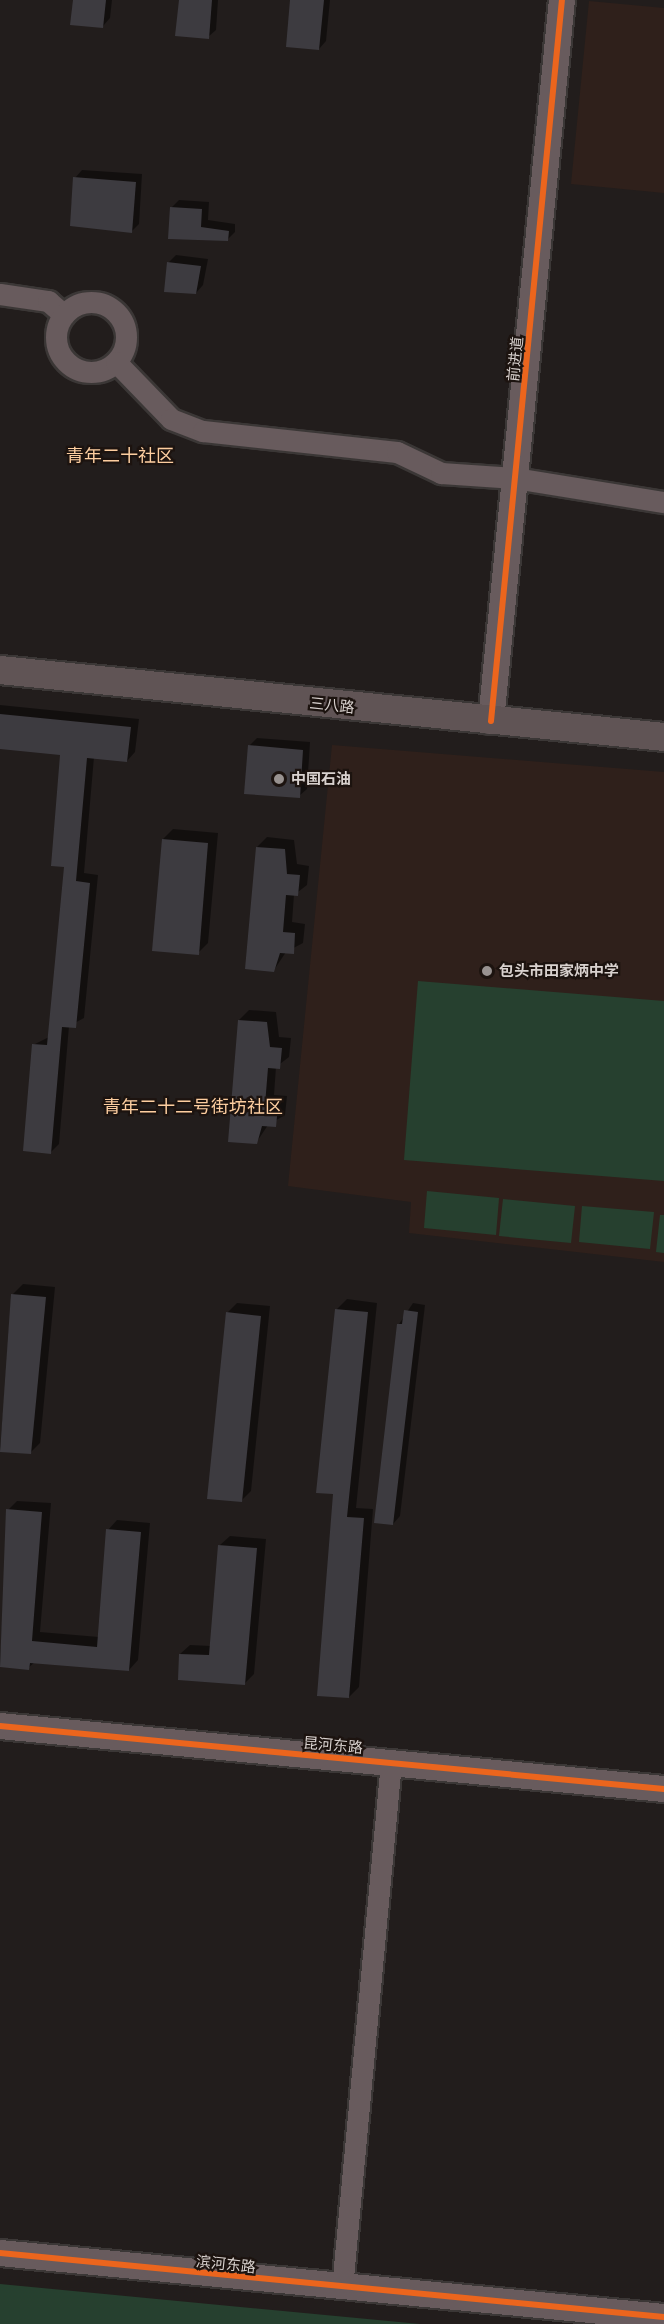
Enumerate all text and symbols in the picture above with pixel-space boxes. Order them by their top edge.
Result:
street label: 前进道 [504,336,526,382]
district label: 青年二十社区 [66,444,174,466]
street label: 三八路 [309,694,355,716]
place label: 中国石油 [291,770,351,788]
marker: 中国石油 [272,772,286,786]
place label: 包头市田家炳中学 [499,962,619,980]
marker: 包头市田家炳中学 [480,964,494,978]
district label: 青年二十二号街坊社区 [103,1095,283,1117]
street label: 昆河东路 [302,1733,364,1757]
street label: 滨河东路 [195,2252,257,2276]

